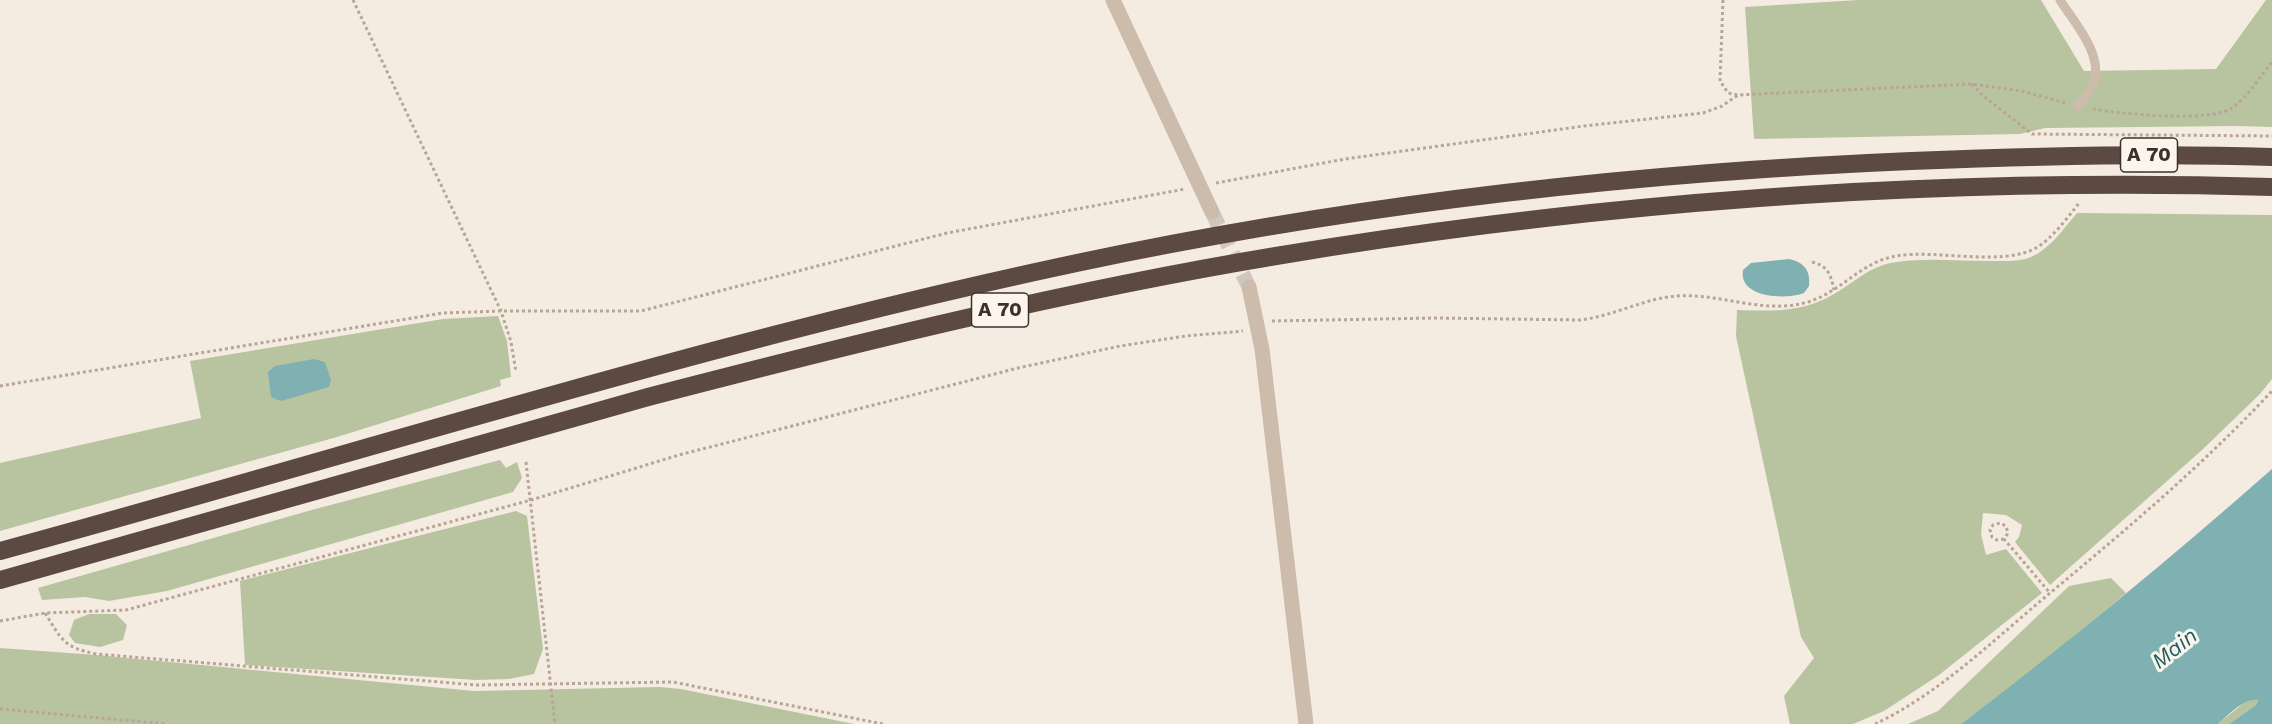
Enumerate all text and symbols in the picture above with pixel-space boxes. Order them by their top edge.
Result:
road number: A 70 [2120,138,2178,172]
road number: A 70 [972,293,1028,327]
water label: Main [2147,623,2203,675]

